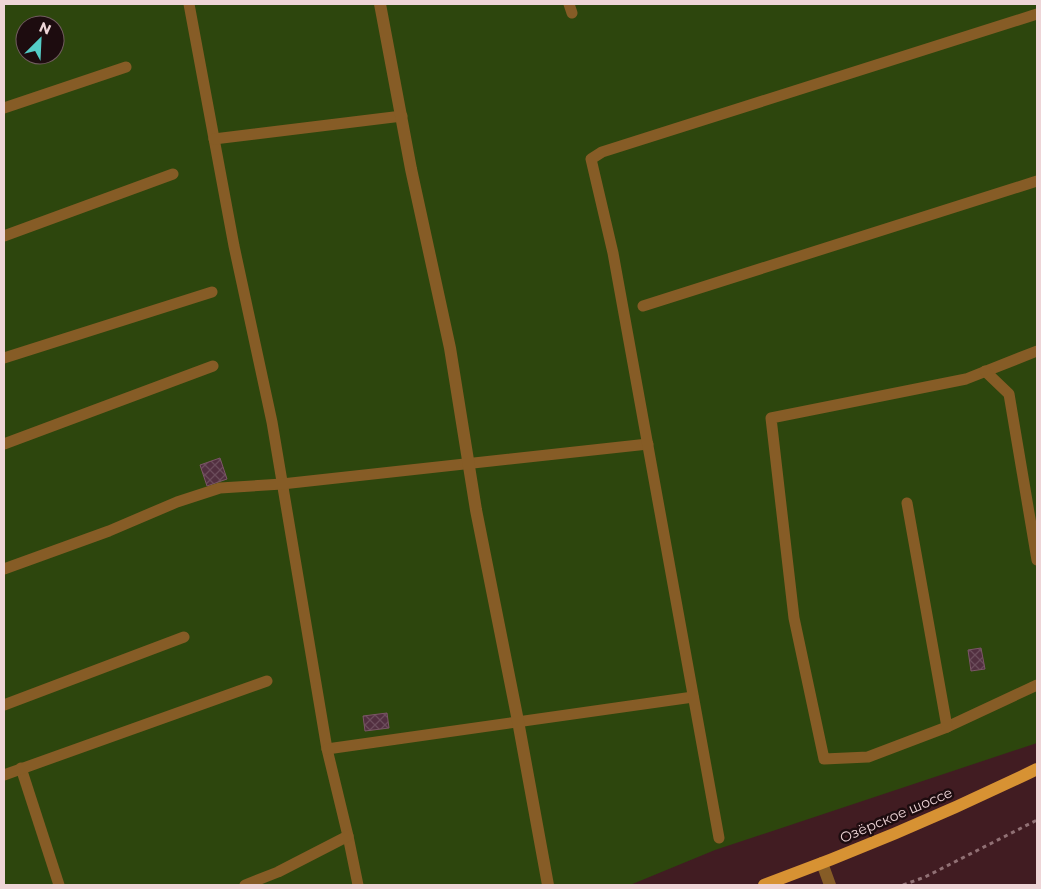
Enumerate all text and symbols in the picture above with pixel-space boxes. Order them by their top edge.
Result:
north arrow [15,15,65,65]
text: N [36,18,54,39]
street label: Озёрское шоссе [837,783,955,847]

